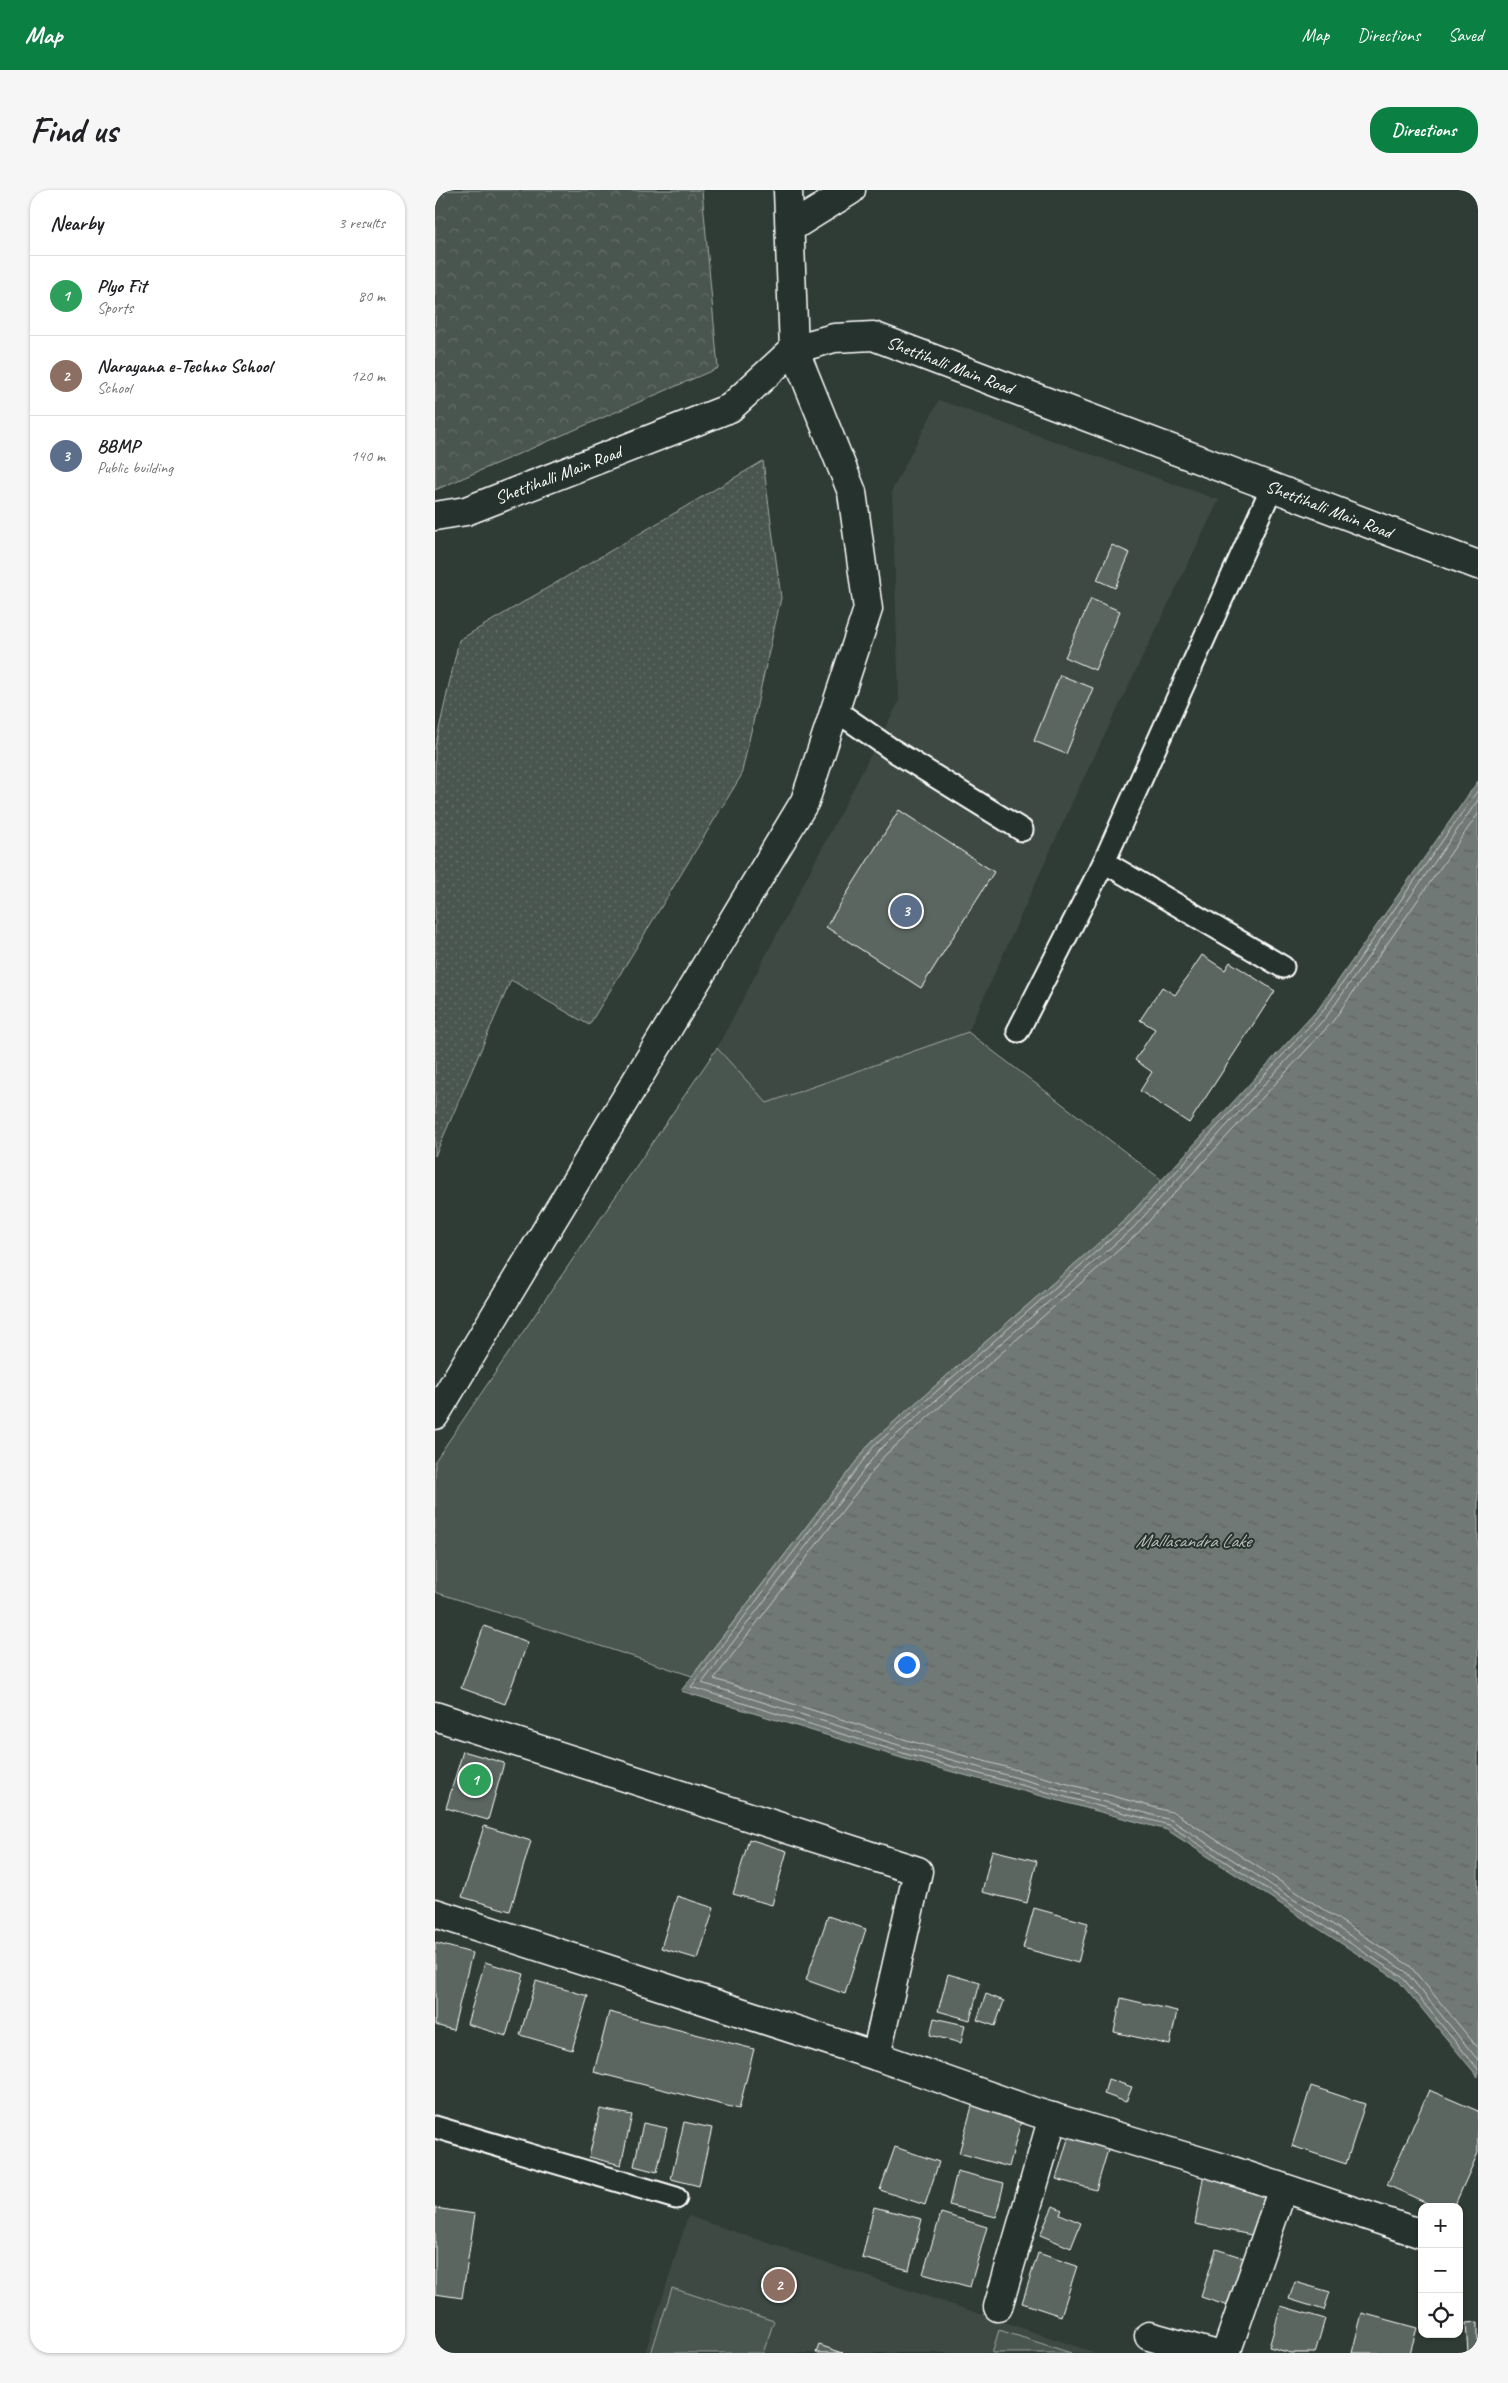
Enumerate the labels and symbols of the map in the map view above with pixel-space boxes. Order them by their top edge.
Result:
street label: Shettihalli Main Road [884,331,1019,400]
street label: Shettihalli Main Road [492,440,627,509]
street label: Shettihalli Main Road [1263,475,1398,544]
pin: 3 [890,892,922,930]
water label: Mallasandra Lake [1136,1529,1253,1553]
your location [894,1652,920,1678]
pin: 1 [459,1761,491,1799]
pin: 2 [763,2266,795,2304]

